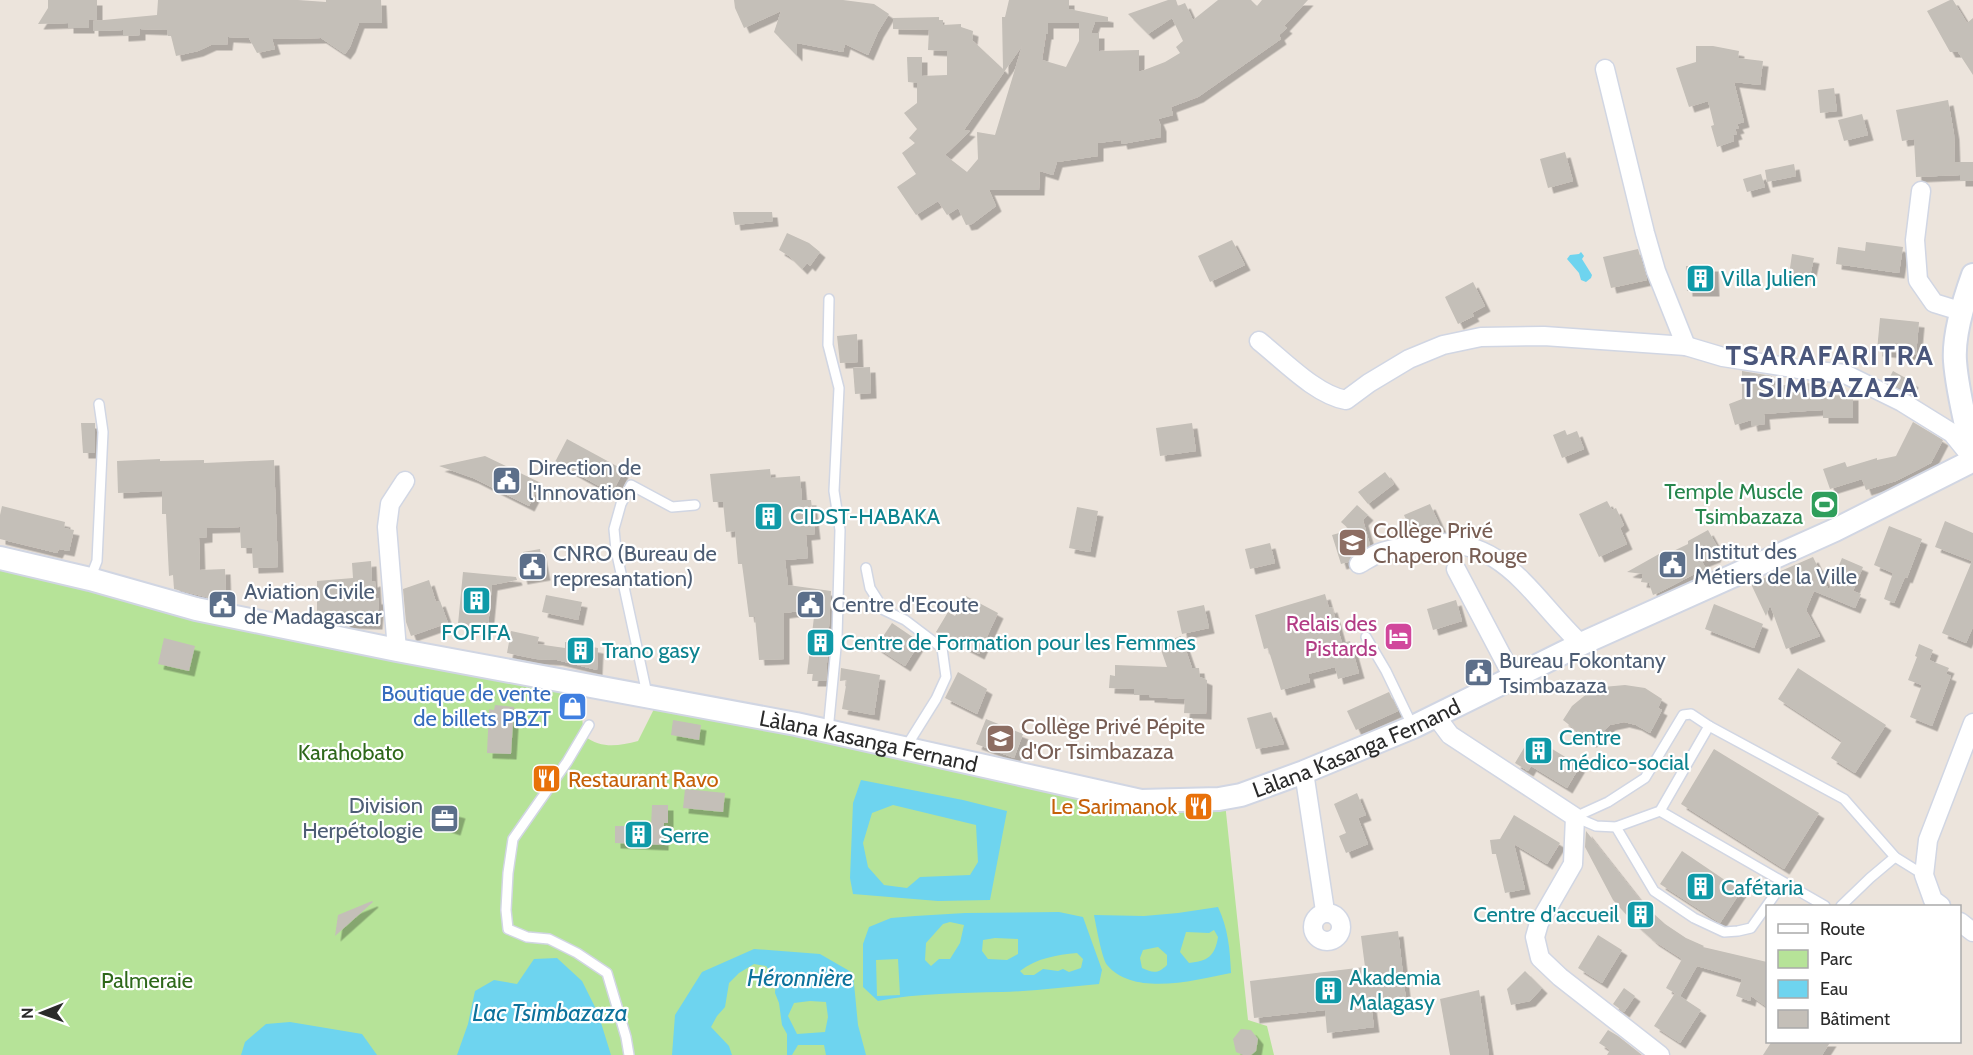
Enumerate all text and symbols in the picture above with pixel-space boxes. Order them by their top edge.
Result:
building icon: Villa Julien [1684,262,1716,294]
place label: Villa Julien [1721,265,1816,292]
district label: TSARAFARITRA TSIMBAZAZA [1726,338,1934,404]
place label: Direction de l'Innovation [528,454,641,506]
public building icon: Direction de l'Innovation [491,464,523,496]
place label: Temple Muscle Tsimbazaza [1664,478,1803,530]
sports icon: Temple Muscle Tsimbazaza [1808,488,1840,520]
building icon: CIDST-HABAKA [753,500,785,532]
place label: CIDST-HABAKA [790,503,940,530]
place label: Collège Privé Chaperon Rouge [1373,517,1527,569]
school or university icon: Collège Privé Chaperon Rouge [1336,527,1368,559]
place label: Institut des Métiers de la Ville [1694,538,1857,590]
place label: CNRO (Bureau de represantation) [553,540,717,592]
public building icon: Institut des Métiers de la Ville [1657,548,1689,580]
public building icon: CNRO (Bureau de represantation) [516,550,548,582]
place label: Aviation Civile de Madagascar [244,578,382,630]
building icon: FOFIFA [460,584,492,616]
public building icon: Aviation Civile de Madagascar [207,588,239,620]
public building icon: Centre d'Ecoute [795,588,827,620]
place label: Centre d'Ecoute [832,591,979,618]
place label: Relais des Pistards [1286,610,1377,662]
place label: FOFIFA [441,619,511,646]
hotel icon: Relais des Pistards [1382,620,1414,652]
building icon: Centre de Formation pour les Femmes [804,626,836,658]
place label: Centre de Formation pour les Femmes [841,629,1196,656]
building icon: Trano gasy [565,634,597,666]
place label: Trano gasy [602,637,700,664]
place label: Bureau Fokontany Tsimbazaza [1499,647,1666,699]
public building icon: Bureau Fokontany Tsimbazaza [1462,657,1494,689]
place label: Boutique de vente de billets PBZT [381,680,551,732]
shop icon: Boutique de vente de billets PBZT [556,690,588,722]
street label: Làlana Kasanga Fernand [1249,692,1465,803]
street label: Làlana Kasanga Fernand [757,704,980,778]
place label: Collège Privé Pépite d'Or Tsimbazaza [1021,713,1205,765]
school or university icon: Collège Privé Pépite d'Or Tsimbazaza [984,723,1016,755]
place label: Centre médico-social [1559,724,1690,776]
building icon: Centre médico-social [1522,734,1554,766]
park label: Karahobato [298,739,404,766]
restaurant icon: Restaurant Ravo [531,763,563,795]
place label: Restaurant Ravo [568,766,719,793]
restaurant icon: Le Sarimanok [1182,790,1214,822]
place label: Division Herpétologie [302,792,423,844]
place label: Le Sarimanok [1051,793,1177,820]
office icon: Division Herpétologie [428,802,460,834]
building icon: Serre [623,819,655,851]
place label: Serre [660,822,709,849]
building icon: Cafétaria [1684,871,1716,903]
place label: Cafétaria [1721,874,1804,901]
building icon: Centre d'accueil [1624,898,1656,930]
place label: Centre d'accueil [1473,901,1620,928]
legend [1766,905,1961,1043]
text: Route [1820,918,1865,940]
text: Parc [1820,948,1852,970]
water label: Héronnière [747,963,853,992]
place label: Akademia Malagasy [1349,964,1441,1016]
park label: Palmeraie [101,967,193,994]
building icon: Akademia Malagasy [1312,974,1344,1006]
text: Eau [1820,978,1848,1000]
north arrow [12,983,72,1043]
water label: Lac Tsimbazaza [472,998,628,1027]
text: N [18,1007,37,1019]
text: Bâtiment [1820,1008,1890,1030]

